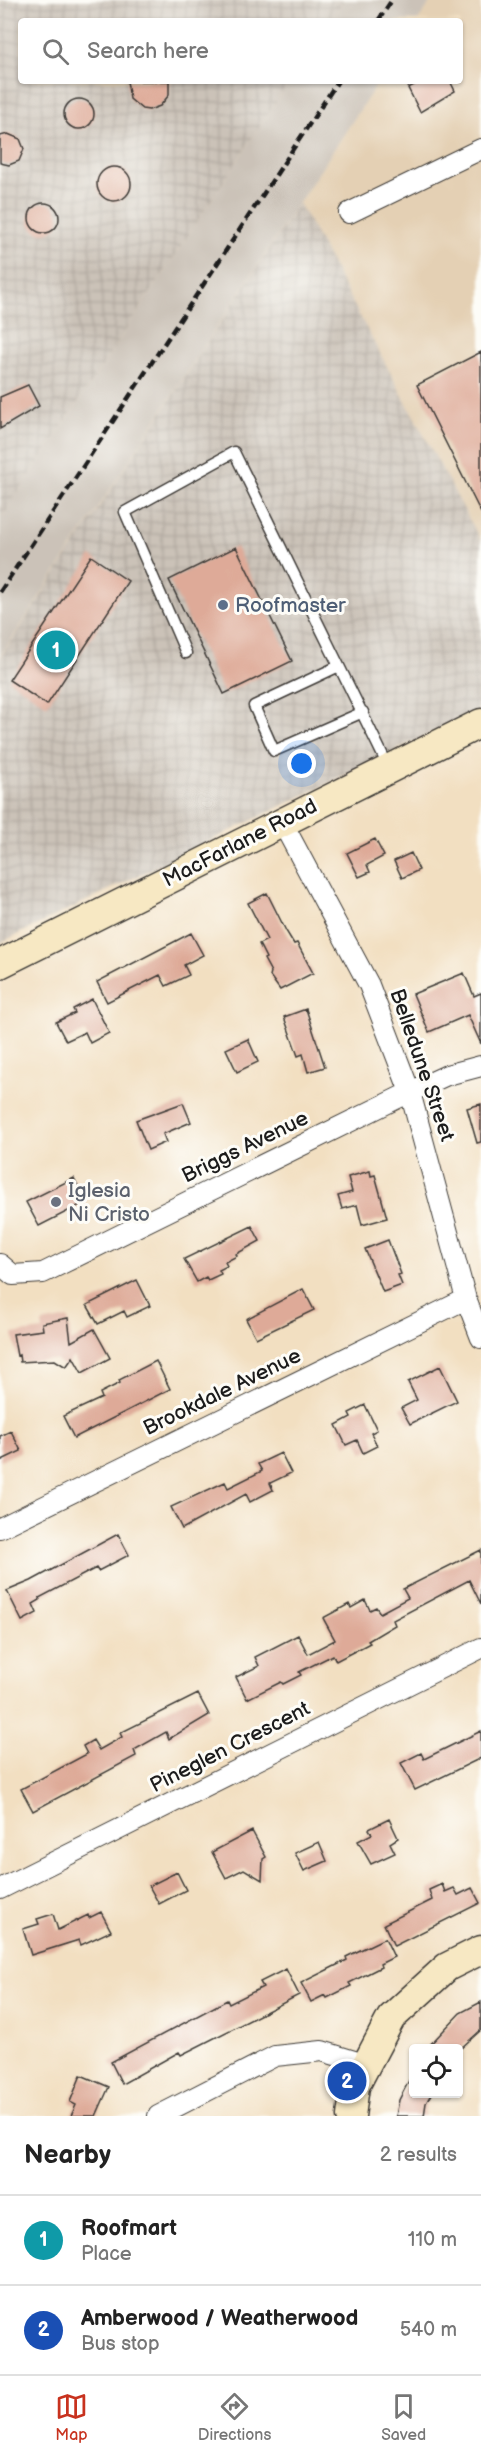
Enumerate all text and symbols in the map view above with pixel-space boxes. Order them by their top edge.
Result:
search box [18,18,463,84]
icon: search [39,35,72,68]
text: Search here [87,38,209,65]
place label: Roofmaster [235,593,346,618]
marker: Roofmaster [216,598,230,612]
pin: 1 [36,628,76,672]
your location [287,749,316,778]
street label: MacFarlane Road [159,793,321,893]
street label: Belledune Street [384,986,460,1145]
street label: Briggs Avenue [178,1106,312,1188]
place label: Iglesia Ni Cristo [68,1178,150,1227]
marker: Iglesia Ni Cristo [49,1195,63,1209]
street label: Brookdale Avenue [139,1343,305,1441]
street label: Pineglen Crescent [146,1696,315,1798]
map controls [409,2044,463,2098]
button: locate [409,2044,463,2098]
pin: 2 [328,2058,366,2104]
text: Nearby [24,2140,111,2171]
text: 2 results [380,2143,457,2167]
text: Roofmart [81,2215,177,2242]
text: 1 [39,2228,48,2252]
text: 110 m [408,2228,457,2252]
text: Place [81,2242,132,2266]
text: Amberwood / Weatherwood [81,2305,358,2332]
text: 2 [38,2318,49,2342]
text: 540 m [400,2318,457,2342]
text: Bus stop [81,2332,160,2356]
tab: Map [55,2390,88,2445]
tab: Directions [198,2390,271,2445]
tab: Saved [381,2390,426,2445]

